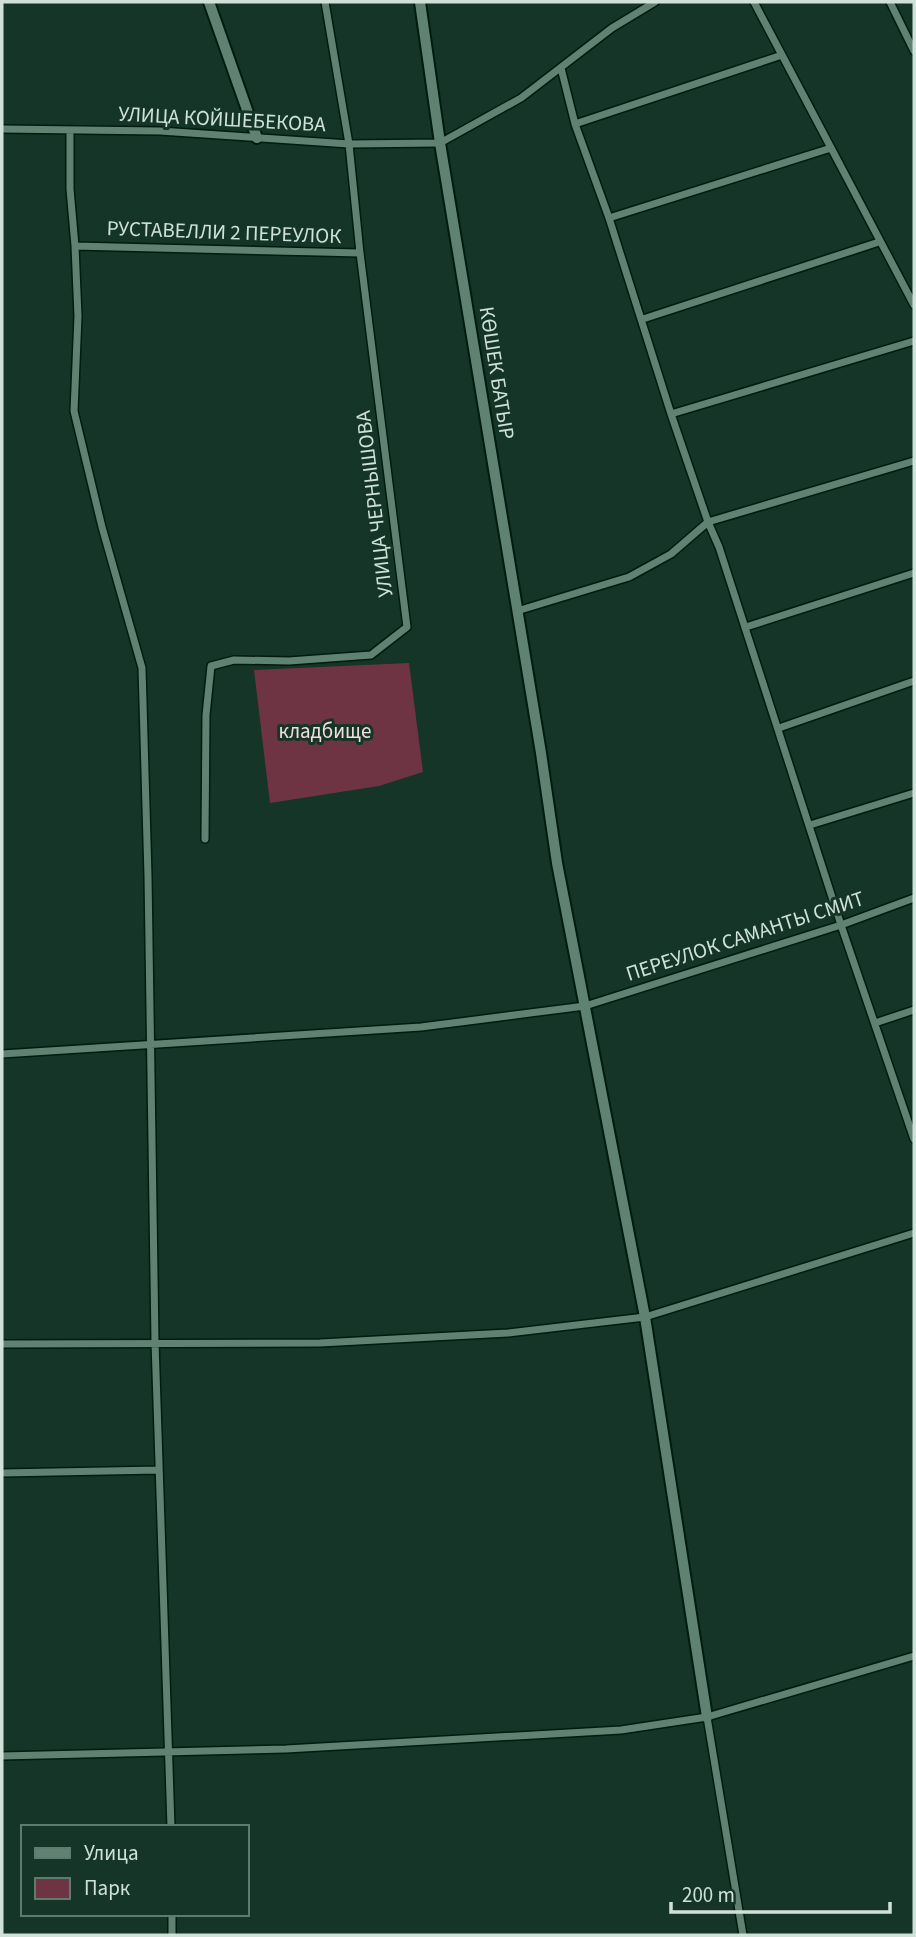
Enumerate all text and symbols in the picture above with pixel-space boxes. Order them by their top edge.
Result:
street label: УЛИЦА КОЙШЕБЕКОВА [118,99,327,139]
street label: РУСТАВЕЛЛИ 2 ПЕРЕУЛОК [106,213,343,251]
street label: КӨШЕК БАТЫР [472,304,522,442]
street label: УЛИЦА ЧЕРНЫШОВА [348,408,400,599]
park label: кладбище [278,716,372,746]
street label: ПЕРЕУЛОК САМАНТЫ СМИТ [622,883,868,989]
legend [21,1825,248,1916]
text: Улица [84,1838,139,1868]
scale bar [671,1870,890,1914]
text: Парк [84,1873,131,1903]
text: 200 m [682,1880,735,1910]

